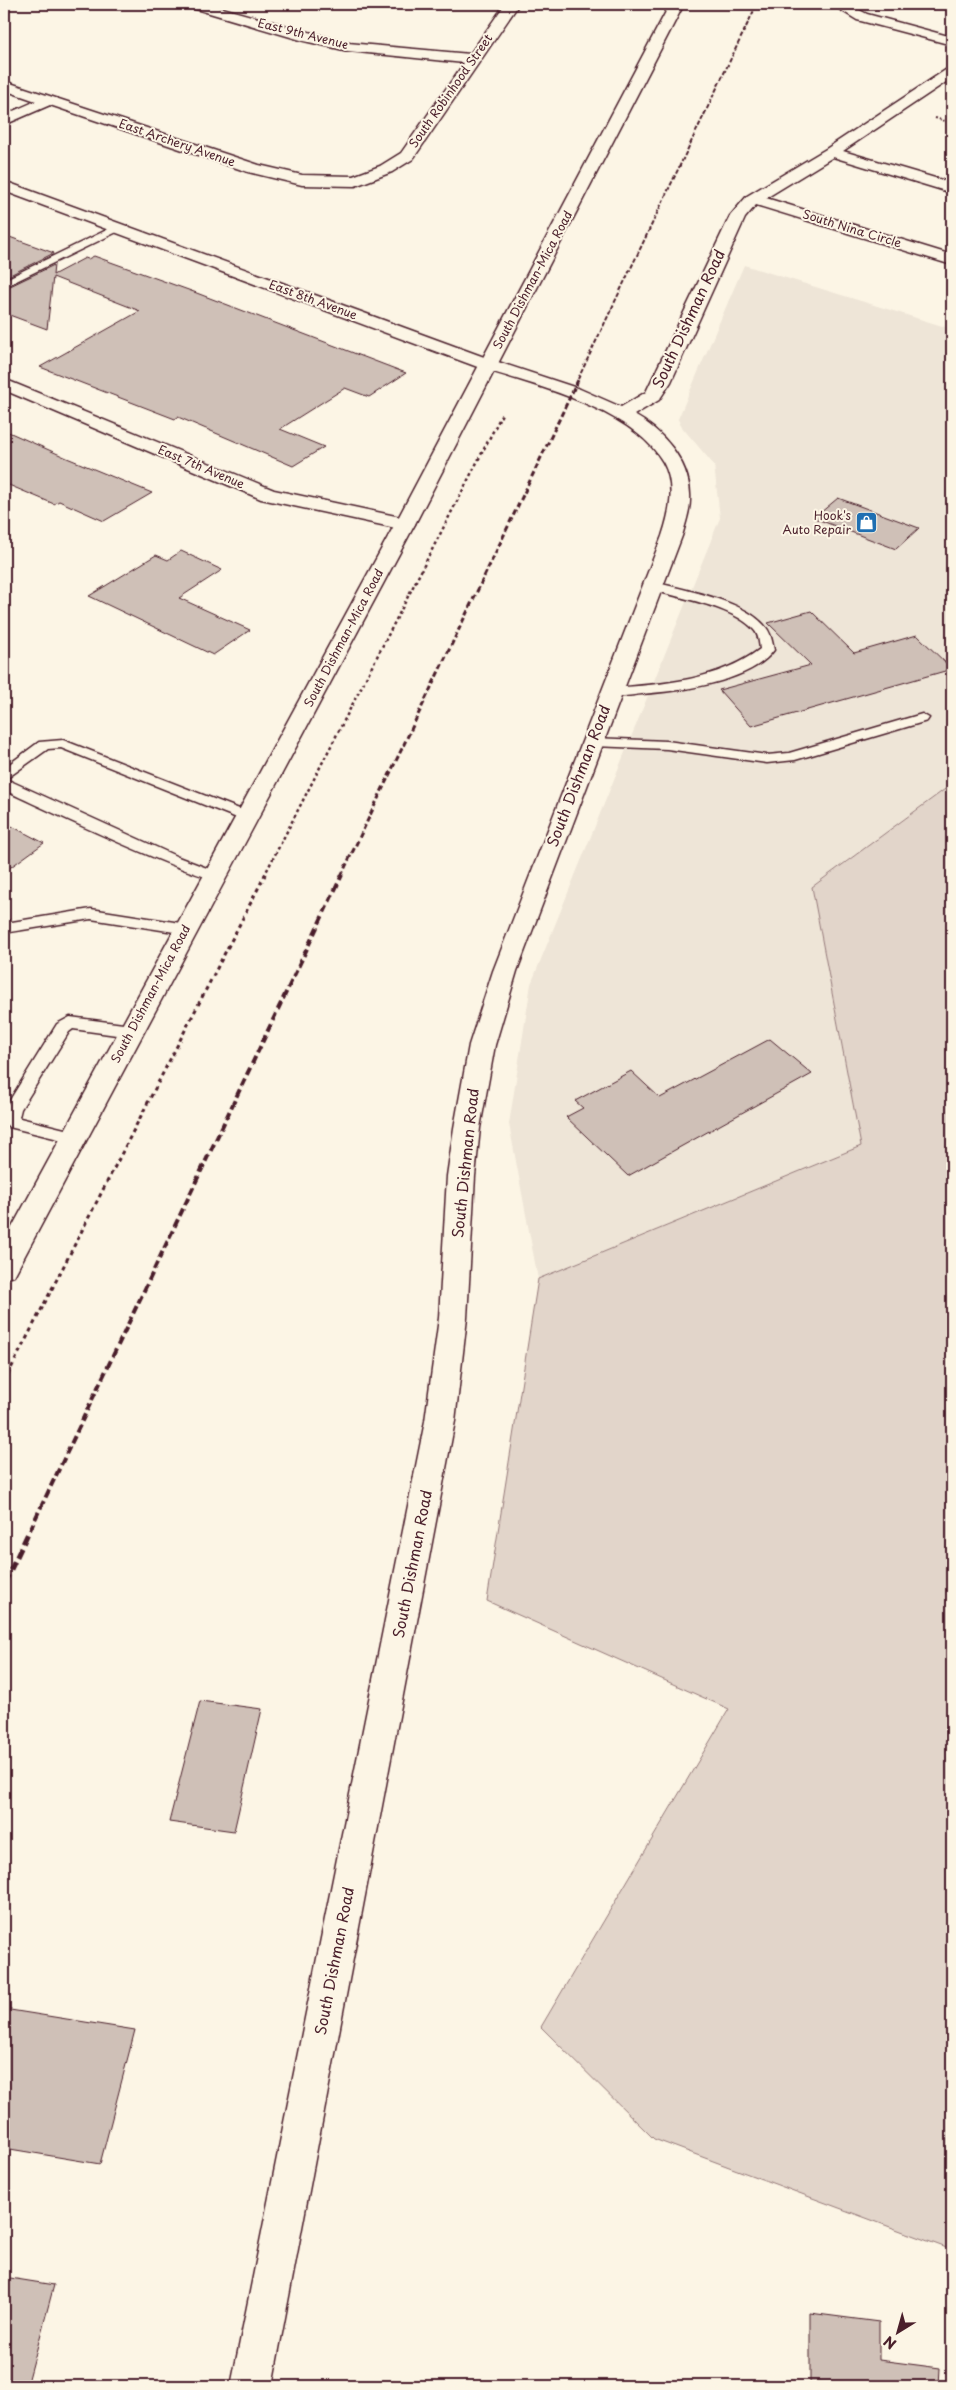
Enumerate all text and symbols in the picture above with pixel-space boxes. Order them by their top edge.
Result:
street label: East 9th Avenue [256,13,350,53]
street label: South Robinhood Street [404,30,496,151]
street label: East Archery Avenue [117,114,238,171]
street label: South Nina Circle [801,204,904,252]
street label: South Dishman-Mica Road [488,207,576,352]
street label: South Dishman Road [645,245,730,391]
street label: East 8th Avenue [267,275,360,324]
street label: East 7th Avenue [155,440,248,493]
place label: Hook's Auto Repair [782,506,852,538]
shop icon: Hook's Auto Repair [855,511,879,535]
street label: South Dishman-Mica Road [299,565,387,710]
street label: South Dishman Road [540,701,615,850]
street label: South Dishman-Mica Road [106,921,194,1066]
street label: South Dishman Road [445,1087,484,1239]
street label: South Dishman Road [386,1488,437,1640]
street label: South Dishman Road [308,1885,359,2037]
north arrow [874,2308,924,2358]
text: N [879,2331,901,2355]

